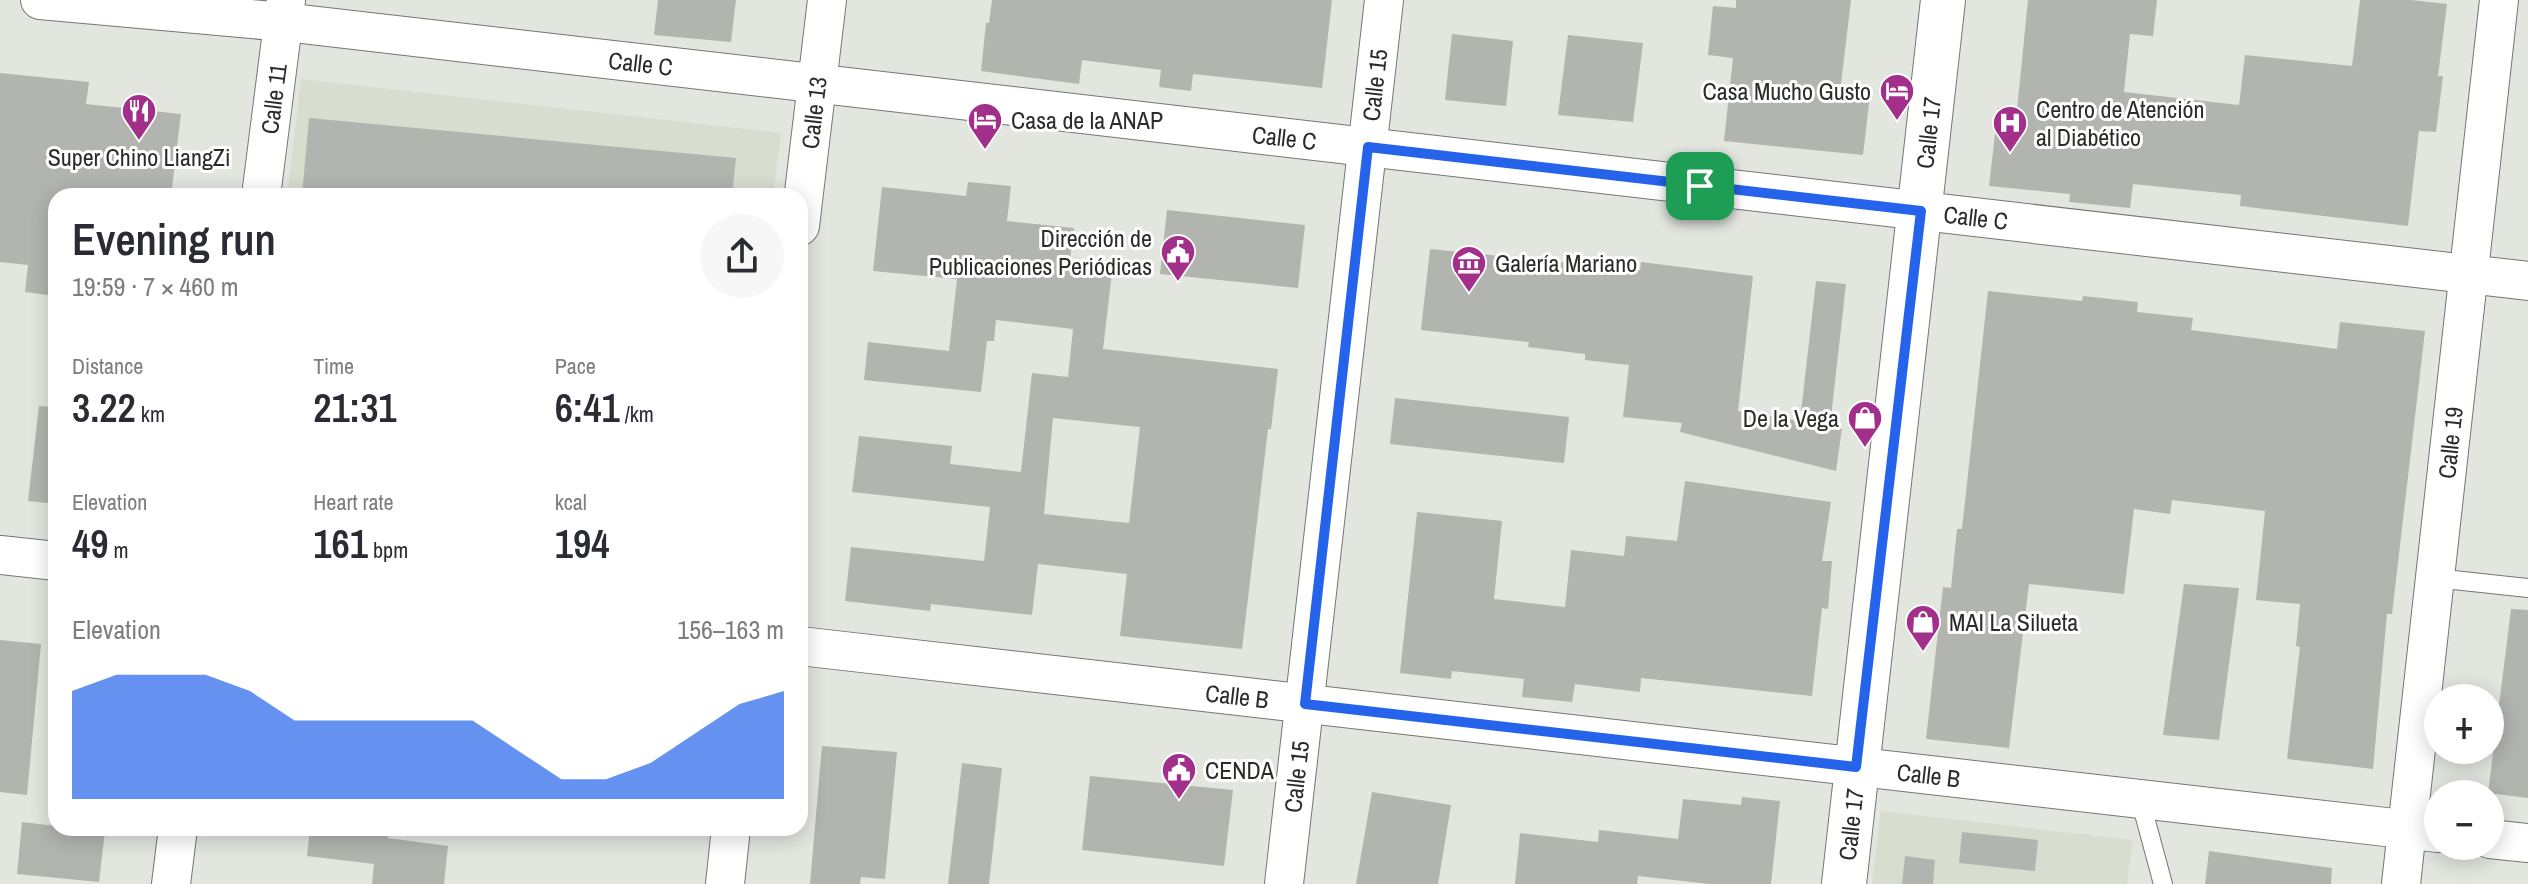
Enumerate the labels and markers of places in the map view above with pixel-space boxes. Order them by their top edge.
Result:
hotel icon: Casa Mucho Gusto [1878,72,1916,122]
place label: Casa Mucho Gusto [1703,75,1871,107]
restaurant icon: Super Chino LiangZi [120,92,158,142]
place label: Centro de Atención al Diabético [2036,93,2205,153]
hotel icon: Casa de la ANAP [966,101,1004,151]
place label: Casa de la ANAP [1011,104,1163,136]
hospital icon: Centro de Atención al Diabético [1991,104,2029,154]
place label: Super Chino LiangZi [48,141,230,173]
pin [1666,152,1734,220]
place label: Dirección de Publicaciones Periódicas [929,222,1152,282]
public building icon: Dirección de Publicaciones Periódicas [1159,233,1197,283]
museum icon: Galería Mariano [1450,244,1488,294]
place label: Galería Mariano [1495,247,1637,279]
shop icon: De la Vega [1846,399,1884,449]
place label: De la Vega [1743,402,1839,434]
shop icon: MAI La Silueta [1904,603,1942,653]
place label: MAI La Silueta [1949,606,2078,638]
public building icon: CENDA [1160,751,1198,801]
place label: CENDA [1205,754,1275,786]

